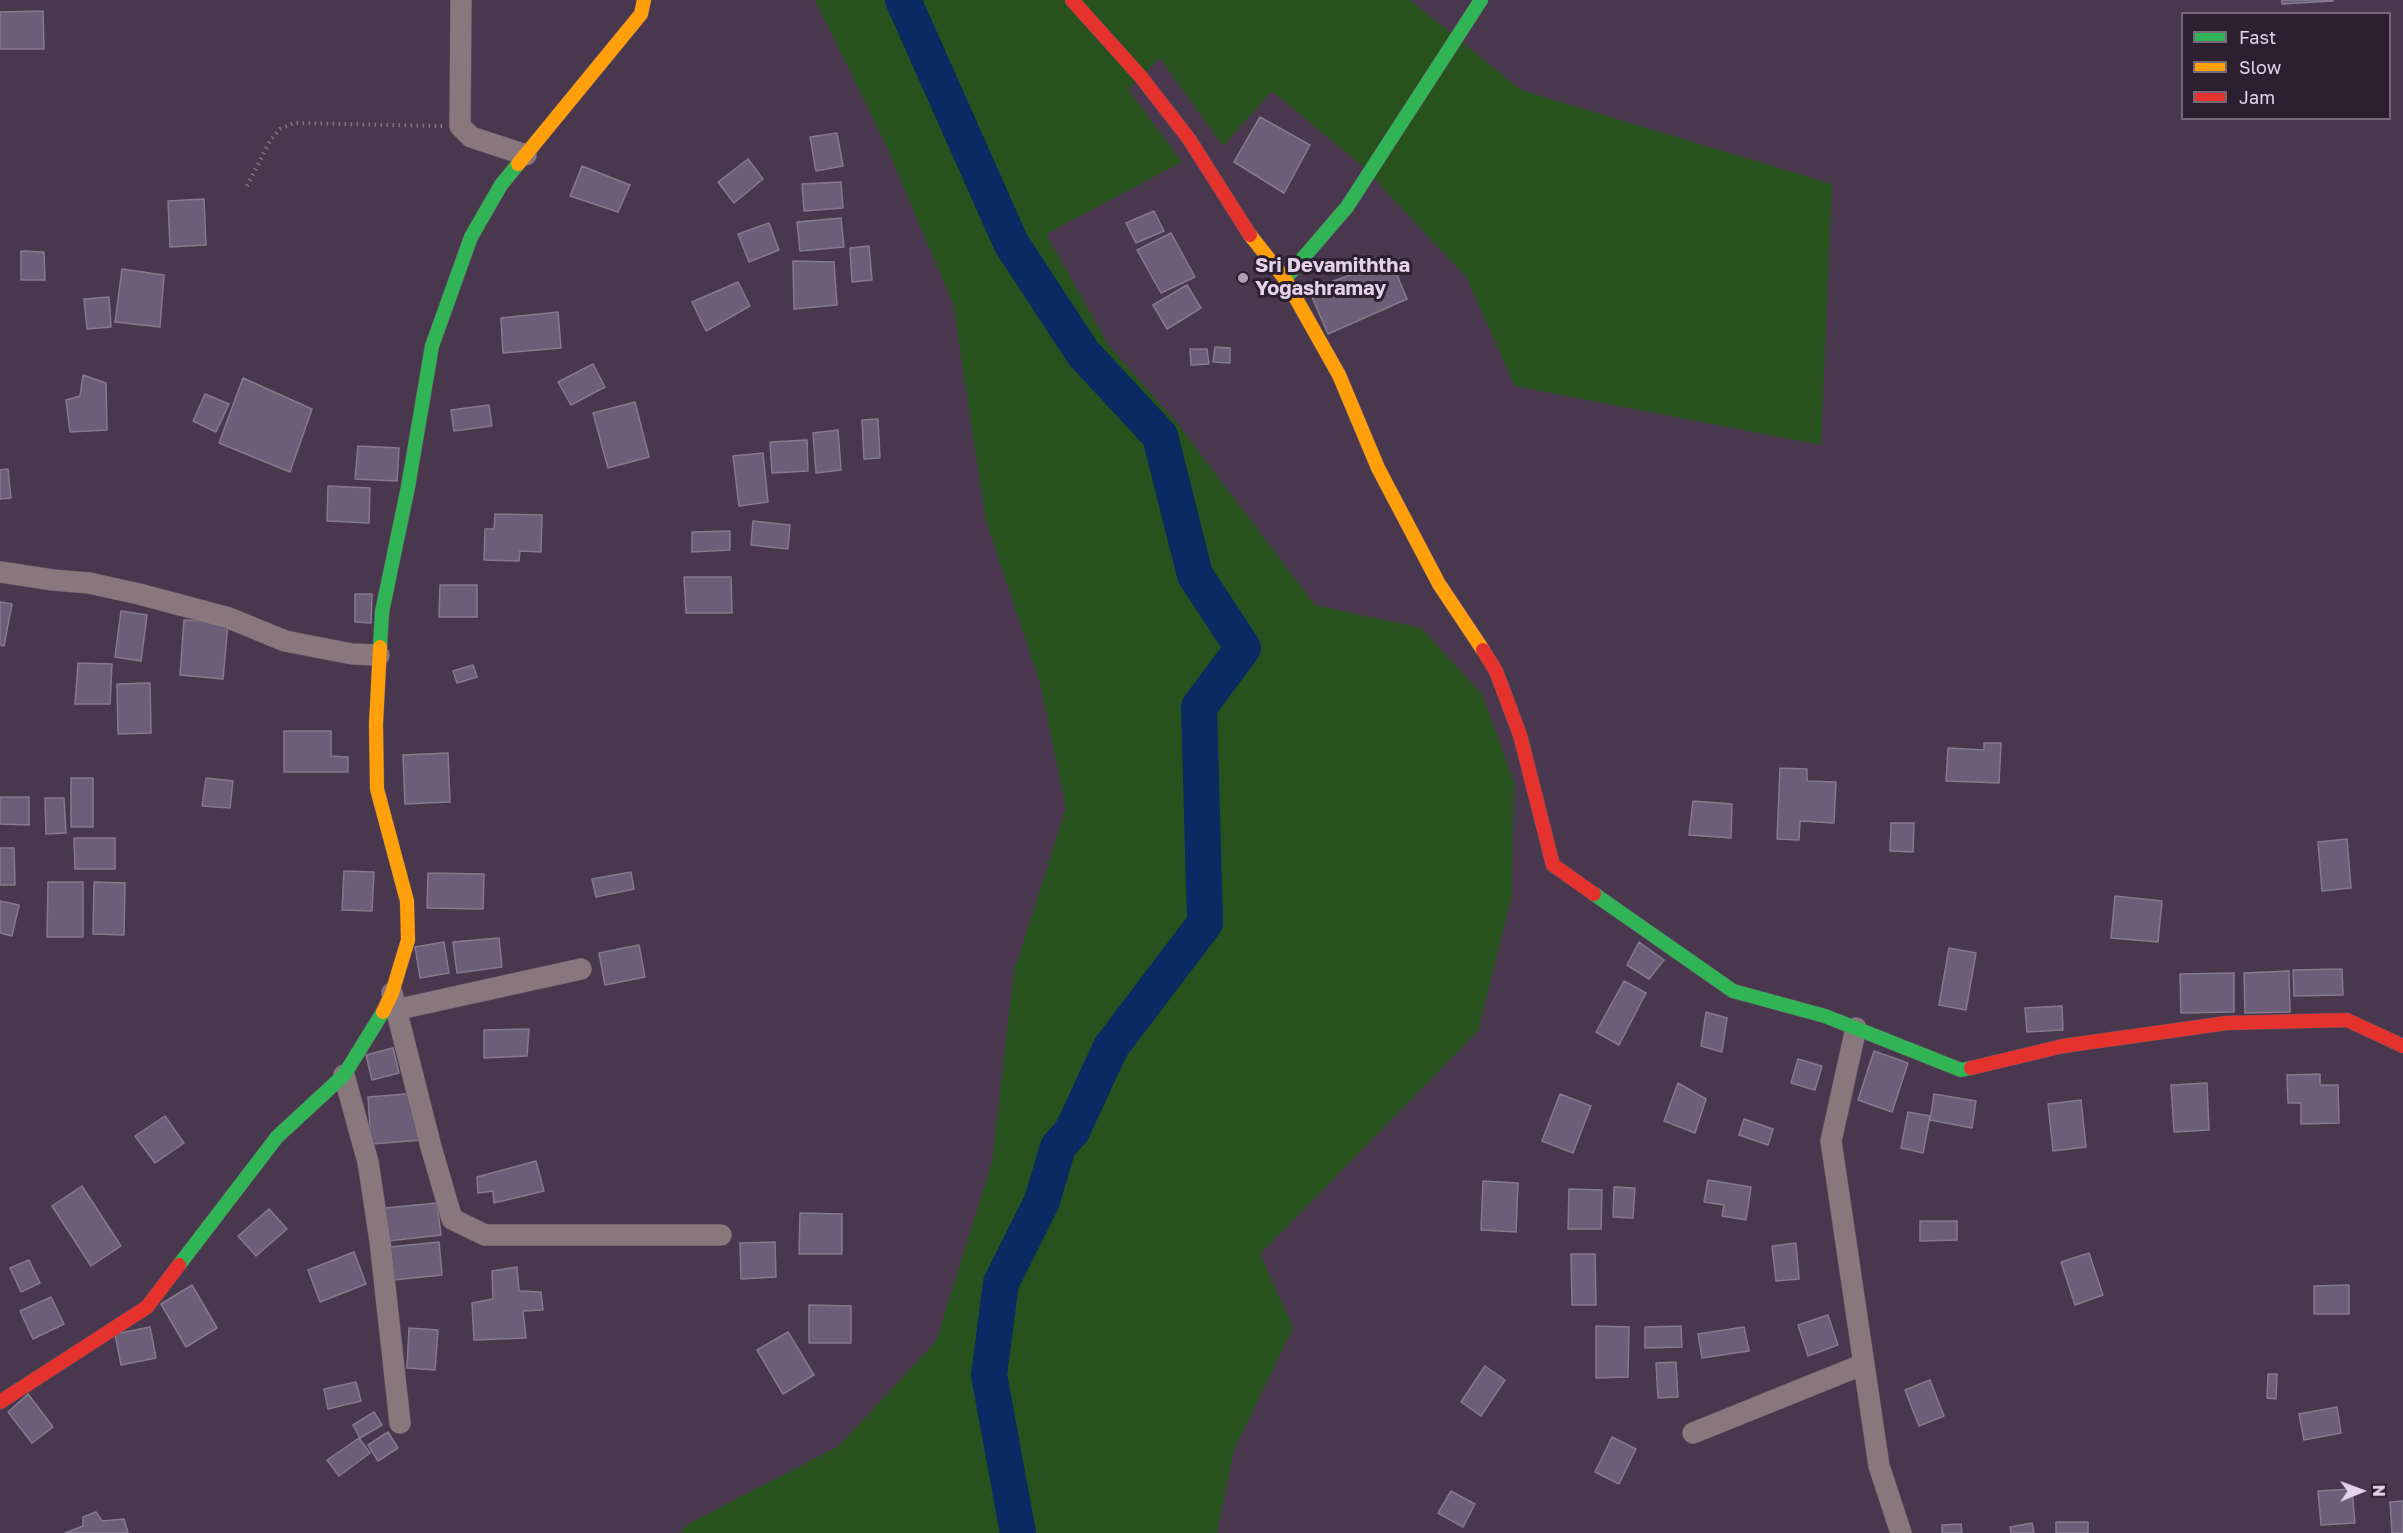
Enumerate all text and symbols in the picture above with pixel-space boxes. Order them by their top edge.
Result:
legend [2181,12,2391,120]
text: Fast [2239,26,2276,48]
text: Slow [2239,56,2281,78]
text: Jam [2239,86,2275,108]
place label: Sri Devamiththa Yogashramay [1255,254,1410,301]
marker: Sri Devamiththa Yogashramay [1236,271,1250,285]
north arrow [2331,1461,2391,1521]
text: N [2369,1484,2389,1497]

